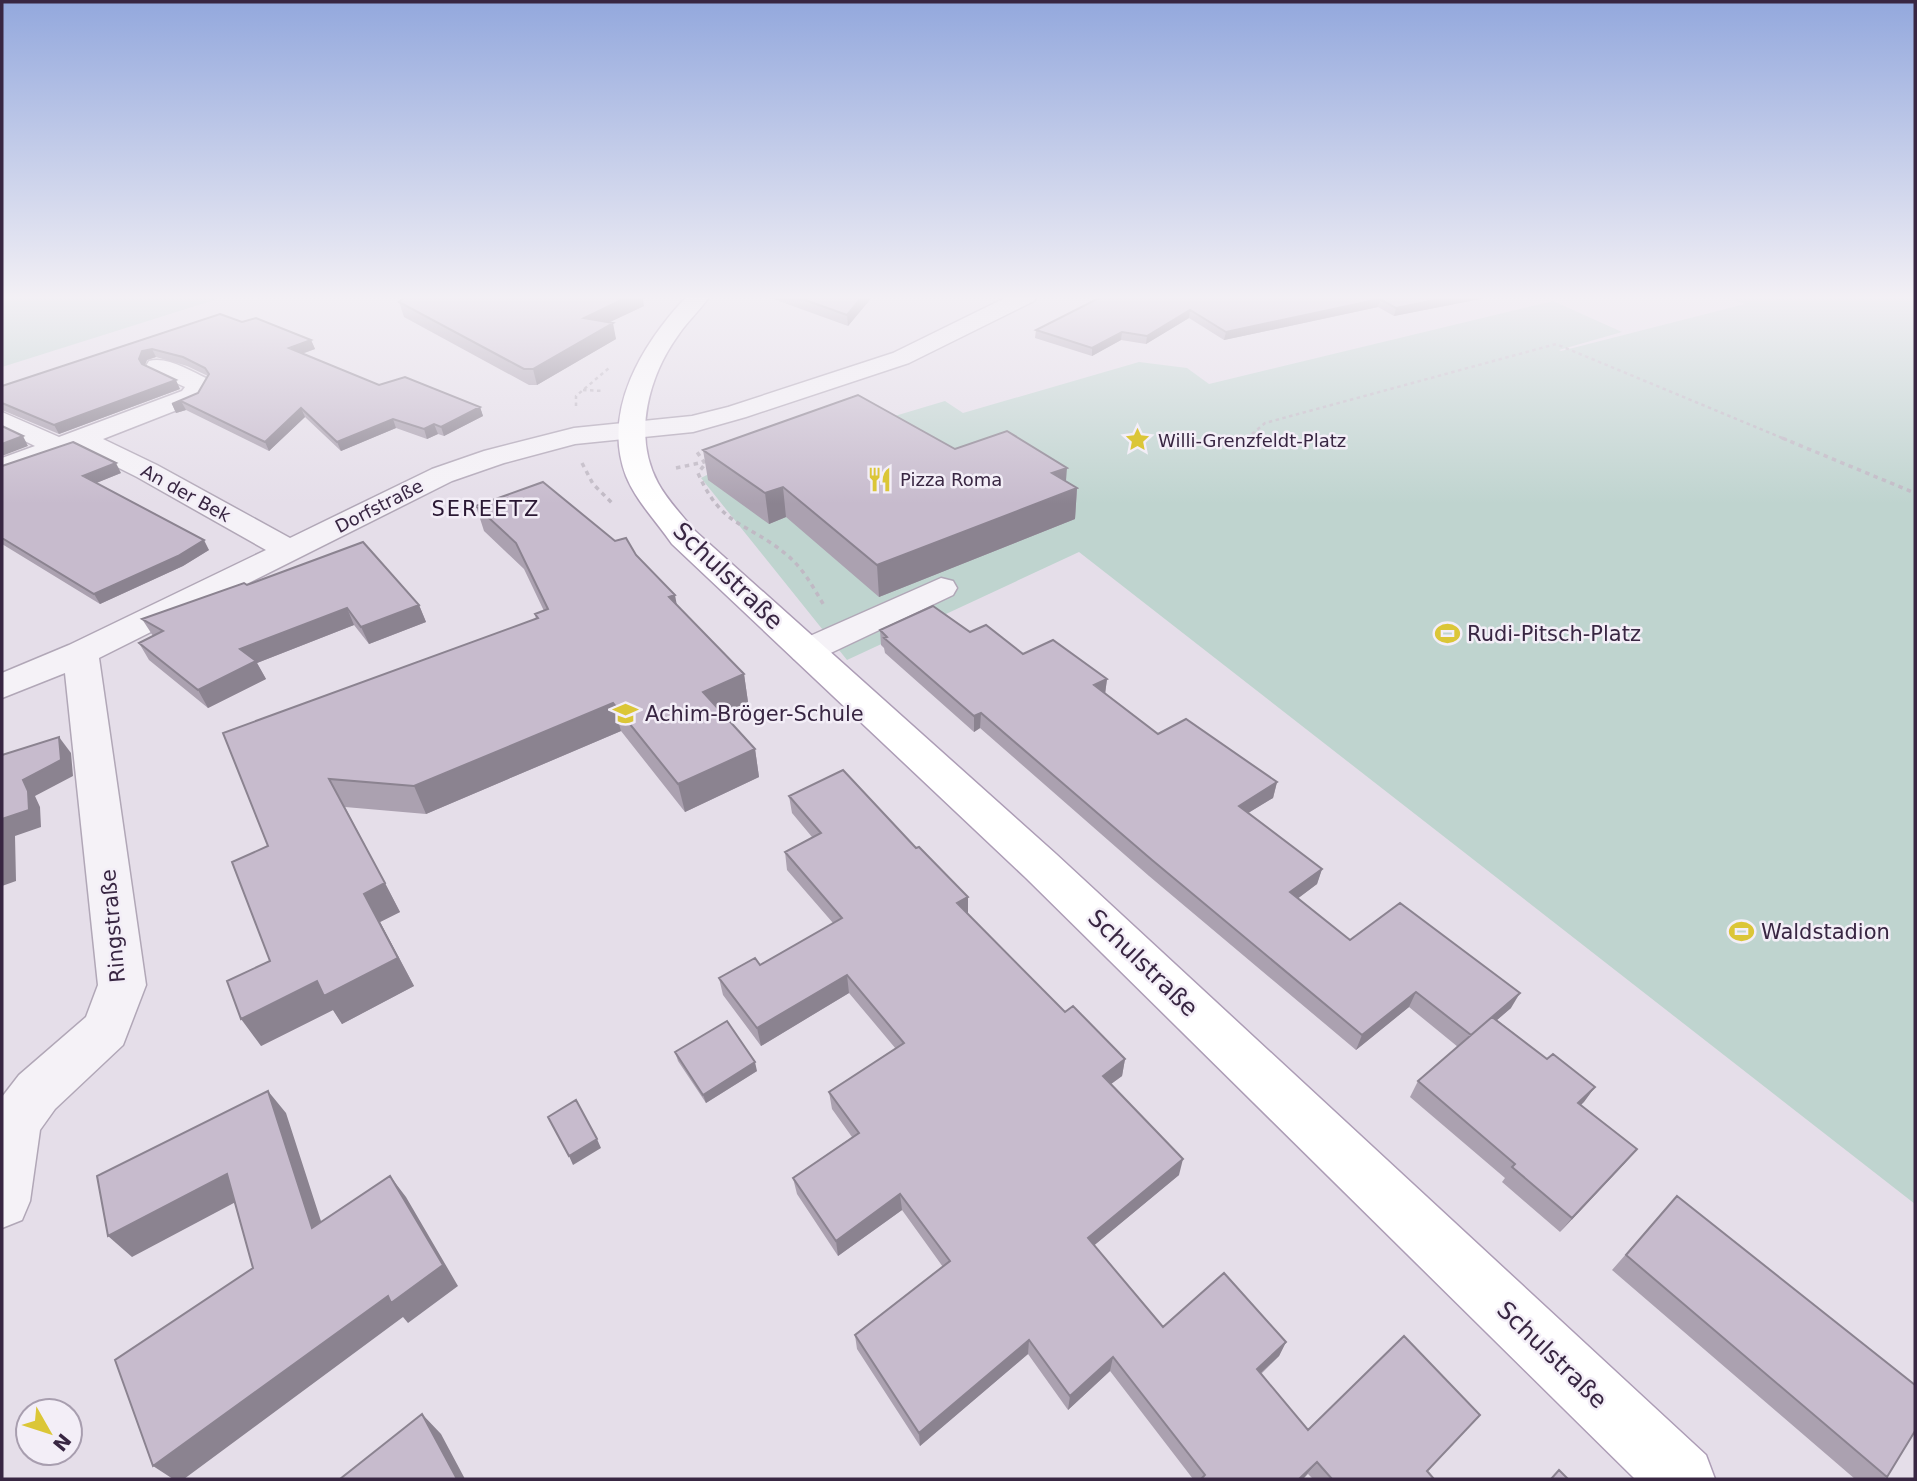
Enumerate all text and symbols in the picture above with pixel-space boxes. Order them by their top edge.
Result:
place icon: Willi-Grenzfeldt-Platz [1124,426,1152,454]
place label: Willi-Grenzfeldt-Platz [1158,430,1346,451]
street label: An der Bek [138,460,235,526]
restaurant icon: Pizza Roma [866,465,894,493]
place label: Pizza Roma [900,469,1002,490]
street label: Dorfstraße [332,475,426,537]
district label: SEREETZ [432,497,540,521]
street label: Schulstraße [667,517,789,635]
sports icon: Rudi-Pitsch-Platz [1433,620,1461,648]
place label: Rudi-Pitsch-Platz [1467,622,1641,646]
school or university icon: Achim-Bröger-Schule [611,700,639,728]
place label: Achim-Bröger-Schule [645,702,864,726]
street label: Ringstraße [96,868,130,984]
street label: Schulstraße [1082,904,1204,1022]
sports icon: Waldstadion [1727,918,1755,946]
place label: Waldstadion [1761,920,1890,944]
street label: Schulstraße [1491,1296,1613,1414]
north arrow [14,1397,84,1467]
text: N [49,1430,76,1456]

